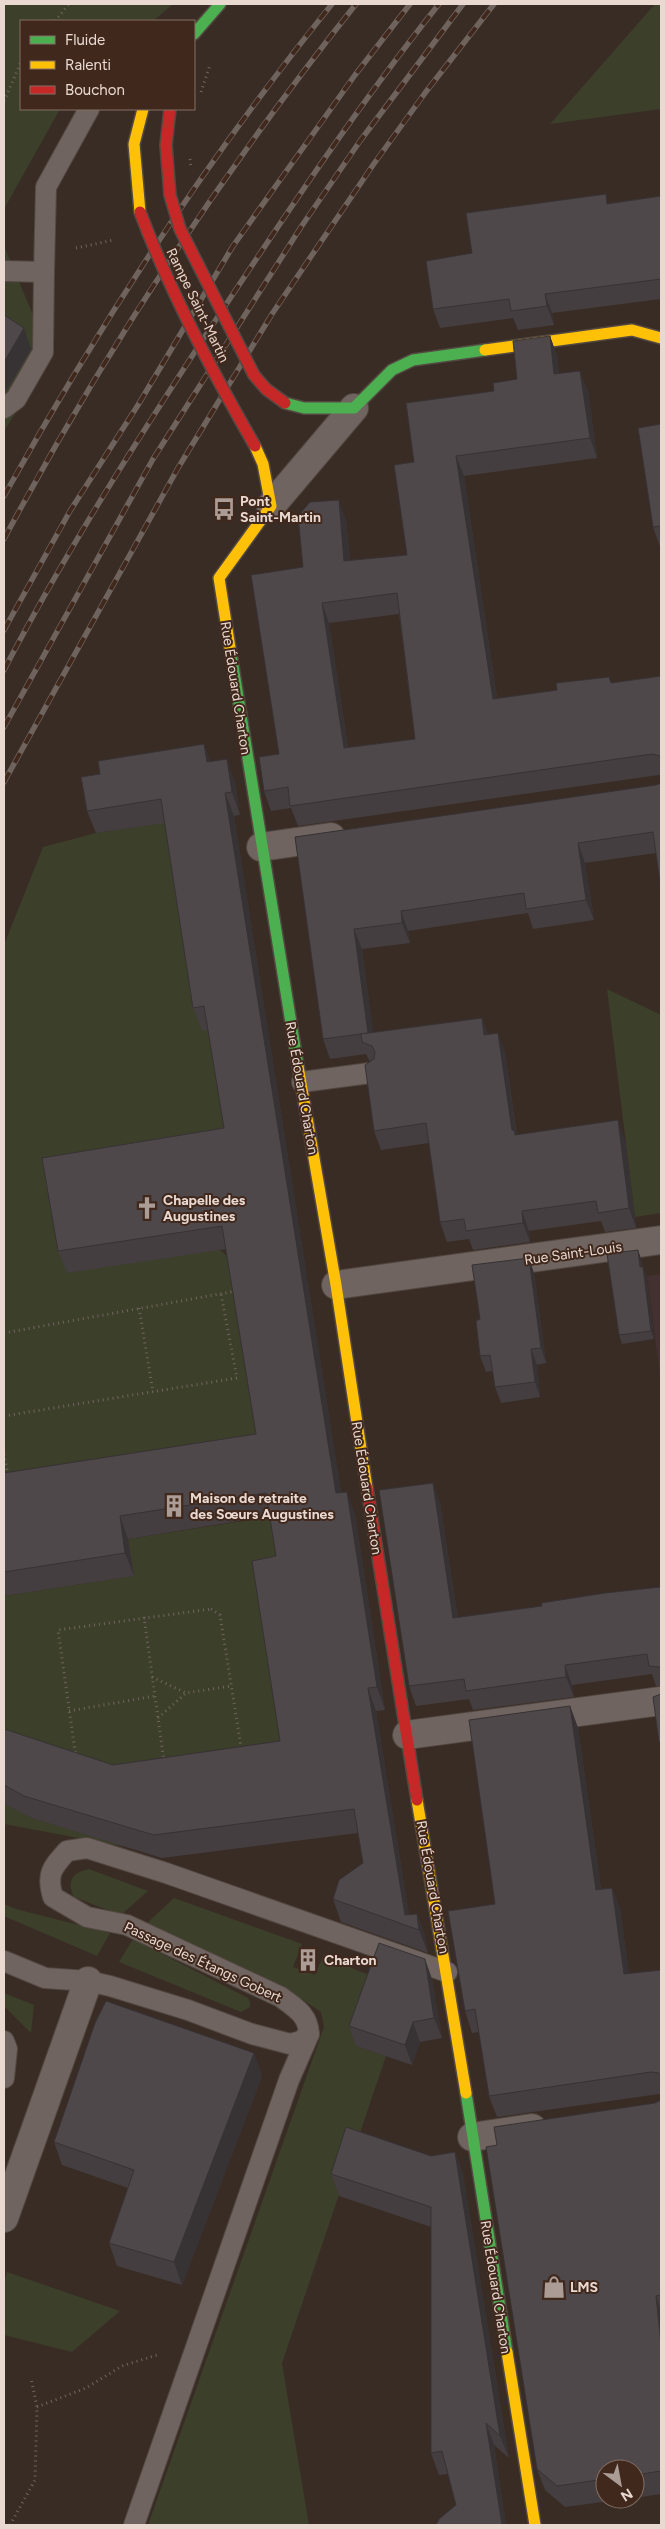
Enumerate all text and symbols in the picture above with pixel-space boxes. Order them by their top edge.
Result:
legend [20,20,195,110]
text: Fluide [65,31,105,49]
text: Ralenti [65,56,111,74]
text: Bouchon [65,81,125,99]
street label: Rampe Saint-Martin [162,245,233,365]
place label: Pont Saint-Martin [240,493,321,526]
bus stop icon: Pont Saint-Martin [211,496,237,522]
street label: Rue Édouard Charton [217,620,254,756]
street label: Rue Édouard Charton [281,1020,322,1156]
place label: Chapelle des Augustines [163,1192,246,1225]
church icon: Chapelle des Augustines [134,1195,160,1221]
street label: Rue Saint-Louis [523,1238,623,1269]
street label: Rue Édouard Charton [348,1420,385,1556]
place label: Maison de retraite des Sœurs Augustines [190,1490,334,1523]
building icon: Maison de retraite des Sœurs Augustines [161,1493,187,1519]
street label: Rue Édouard Charton [412,1819,453,1955]
street label: Passage des Étangs Gobert [121,1918,284,2006]
building icon: Charton [295,1947,321,1973]
place label: Charton [324,1952,377,1969]
street label: Rue Édouard Charton [477,2219,514,2355]
shop icon: LMS [541,2274,567,2300]
place label: LMS [570,2279,598,2296]
north arrow [595,2459,645,2509]
text: N [618,2485,636,2505]

